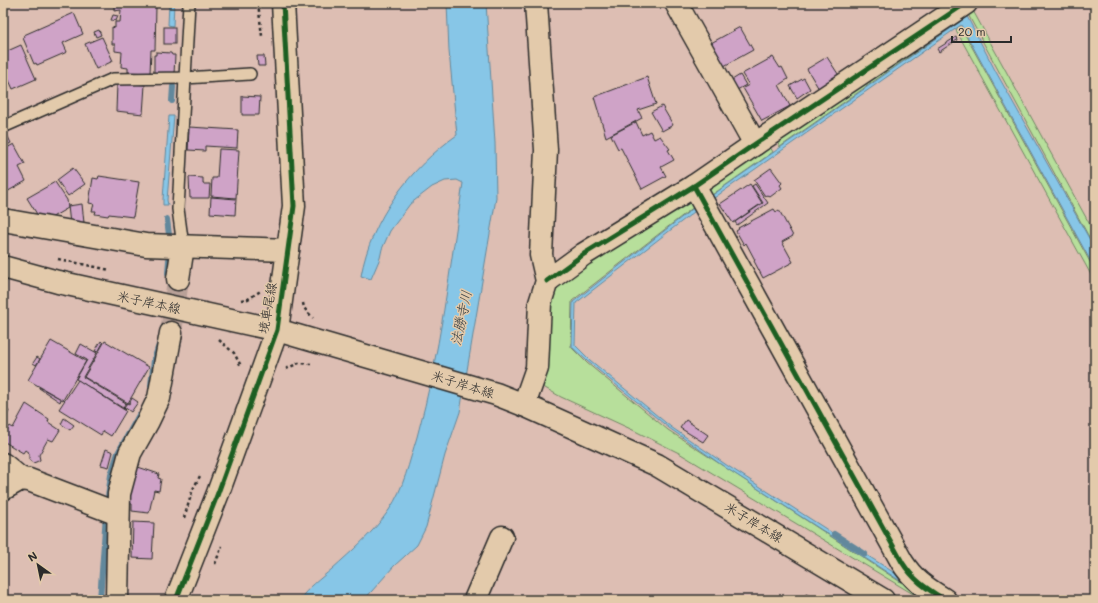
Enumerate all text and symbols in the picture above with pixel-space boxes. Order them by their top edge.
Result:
scale bar [952,18,1011,44]
text: 20 m [958,23,986,39]
street label: 境車尾線 [254,280,280,335]
street label: 米子岸本線 [116,286,184,317]
water label: 法勝寺川 [445,289,476,347]
street label: 米子岸本線 [430,366,498,401]
street label: 米子岸本線 [722,498,787,546]
north arrow [18,545,58,585]
text: N [25,548,40,565]

